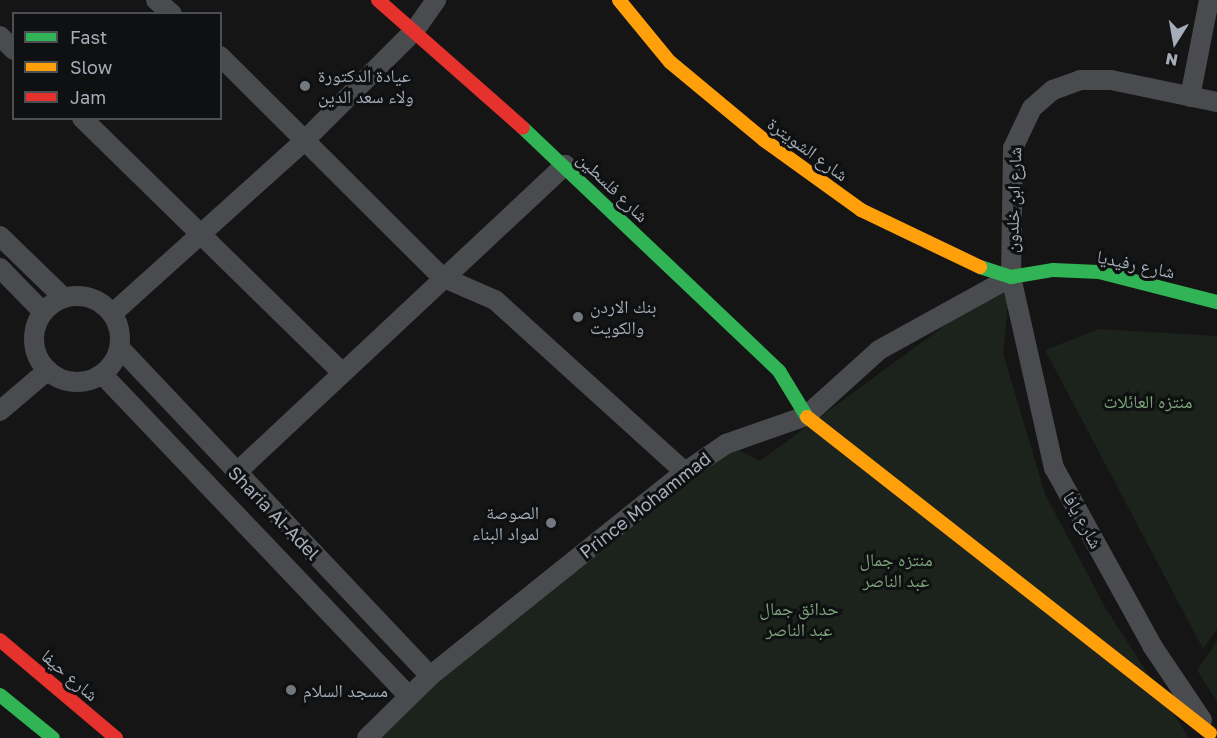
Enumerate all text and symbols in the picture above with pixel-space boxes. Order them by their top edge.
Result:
legend [12,12,222,120]
north arrow [1145,12,1205,72]
text: Fast [70,26,107,48]
text: N [1164,49,1179,71]
text: Slow [70,56,112,78]
place label: عيادة الدكتورة ولاء سعد الدين [318,65,414,107]
marker: عيادة الدكتورة ولاء سعد الدين [296,77,314,95]
text: Jam [70,86,106,108]
street label: شارع الشويترة [763,113,853,185]
street label: شارع ابن خلدون [1000,146,1026,254]
street label: شارع فلسطين [573,148,653,226]
street label: شارع رفيديا [1095,245,1177,283]
place label: بنك الاردن والكويت [590,296,657,338]
marker: بنك الاردن والكويت [571,310,585,324]
park label: منتزه العائلات [1104,390,1192,412]
street label: Prince Mohammad [575,447,715,563]
street label: Sharia Al-Adel [224,462,324,564]
street label: شارع يافا [1059,488,1107,552]
place label: الصوصة لمواد البناء [472,502,539,544]
marker: الصوصة لمواد البناء [544,516,558,530]
park label: منتزه جمال عبد الناصر [859,549,933,592]
park label: حدائق جمال عبد الناصر [759,598,839,640]
street label: شارع حيفا [37,644,103,706]
place label: مسجد السلام [303,679,388,701]
marker: مسجد السلام [284,683,298,697]

